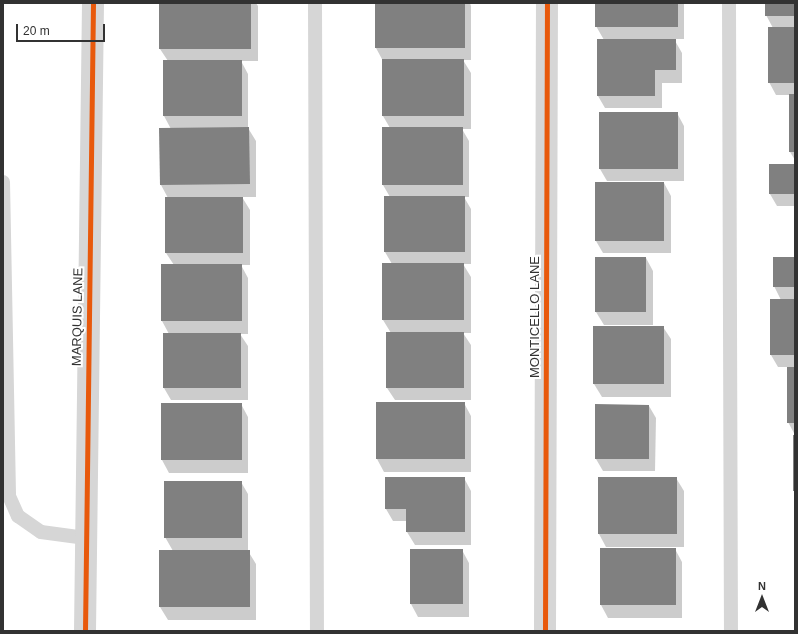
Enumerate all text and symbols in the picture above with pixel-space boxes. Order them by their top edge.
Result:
scale bar [18,16,107,42]
text: 20 m [23,24,50,38]
street label: MONTICELLO LANE [527,256,543,378]
street label: MARQUIS LANE [69,268,87,366]
north arrow [742,578,782,618]
text: N [758,580,766,592]

